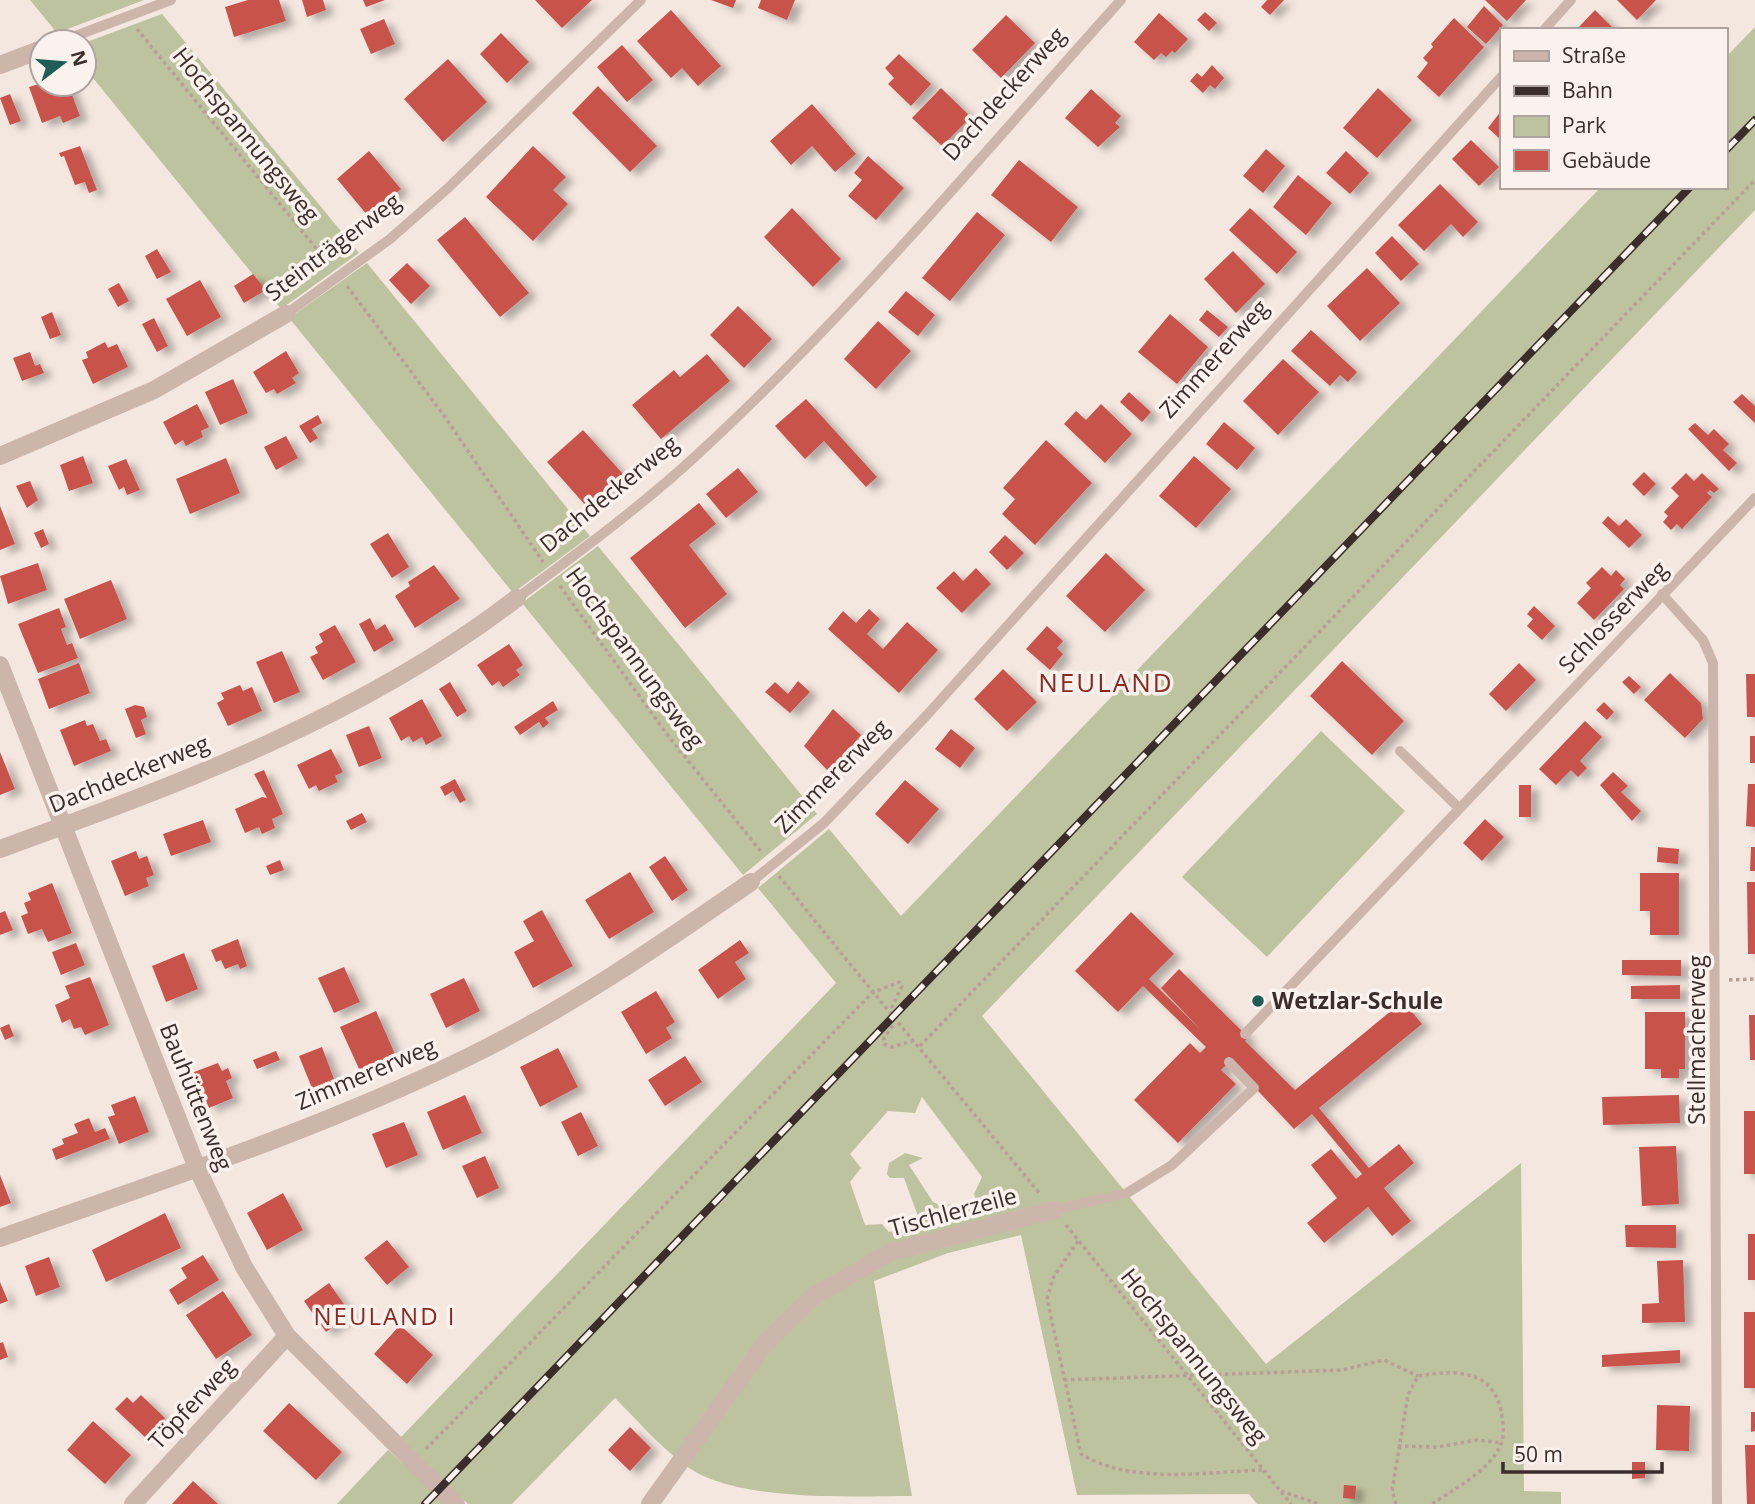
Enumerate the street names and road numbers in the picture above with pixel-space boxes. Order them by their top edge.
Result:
street label: Dachdeckerweg [934,19,1072,167]
street label: Hochspannungsweg [166,40,328,229]
street label: Steinträgerweg [258,184,407,308]
street label: Zimmererweg [1151,292,1275,425]
street label: Dachdeckerweg [532,427,685,559]
street label: Schlosserweg [1550,553,1674,680]
street label: Hochspannungsweg [559,560,713,755]
street label: Zimmererweg [767,711,896,839]
street label: Dachdeckerweg [44,726,214,820]
street label: Stellmacherweg [1680,954,1712,1125]
street label: Bauhüttenweg [153,1018,241,1176]
street label: Zimmererweg [291,1029,441,1117]
street label: Tischlerzeile [885,1179,1020,1243]
street label: Hochspannungsweg [1114,1261,1276,1450]
street label: Töpferweg [141,1350,242,1456]

